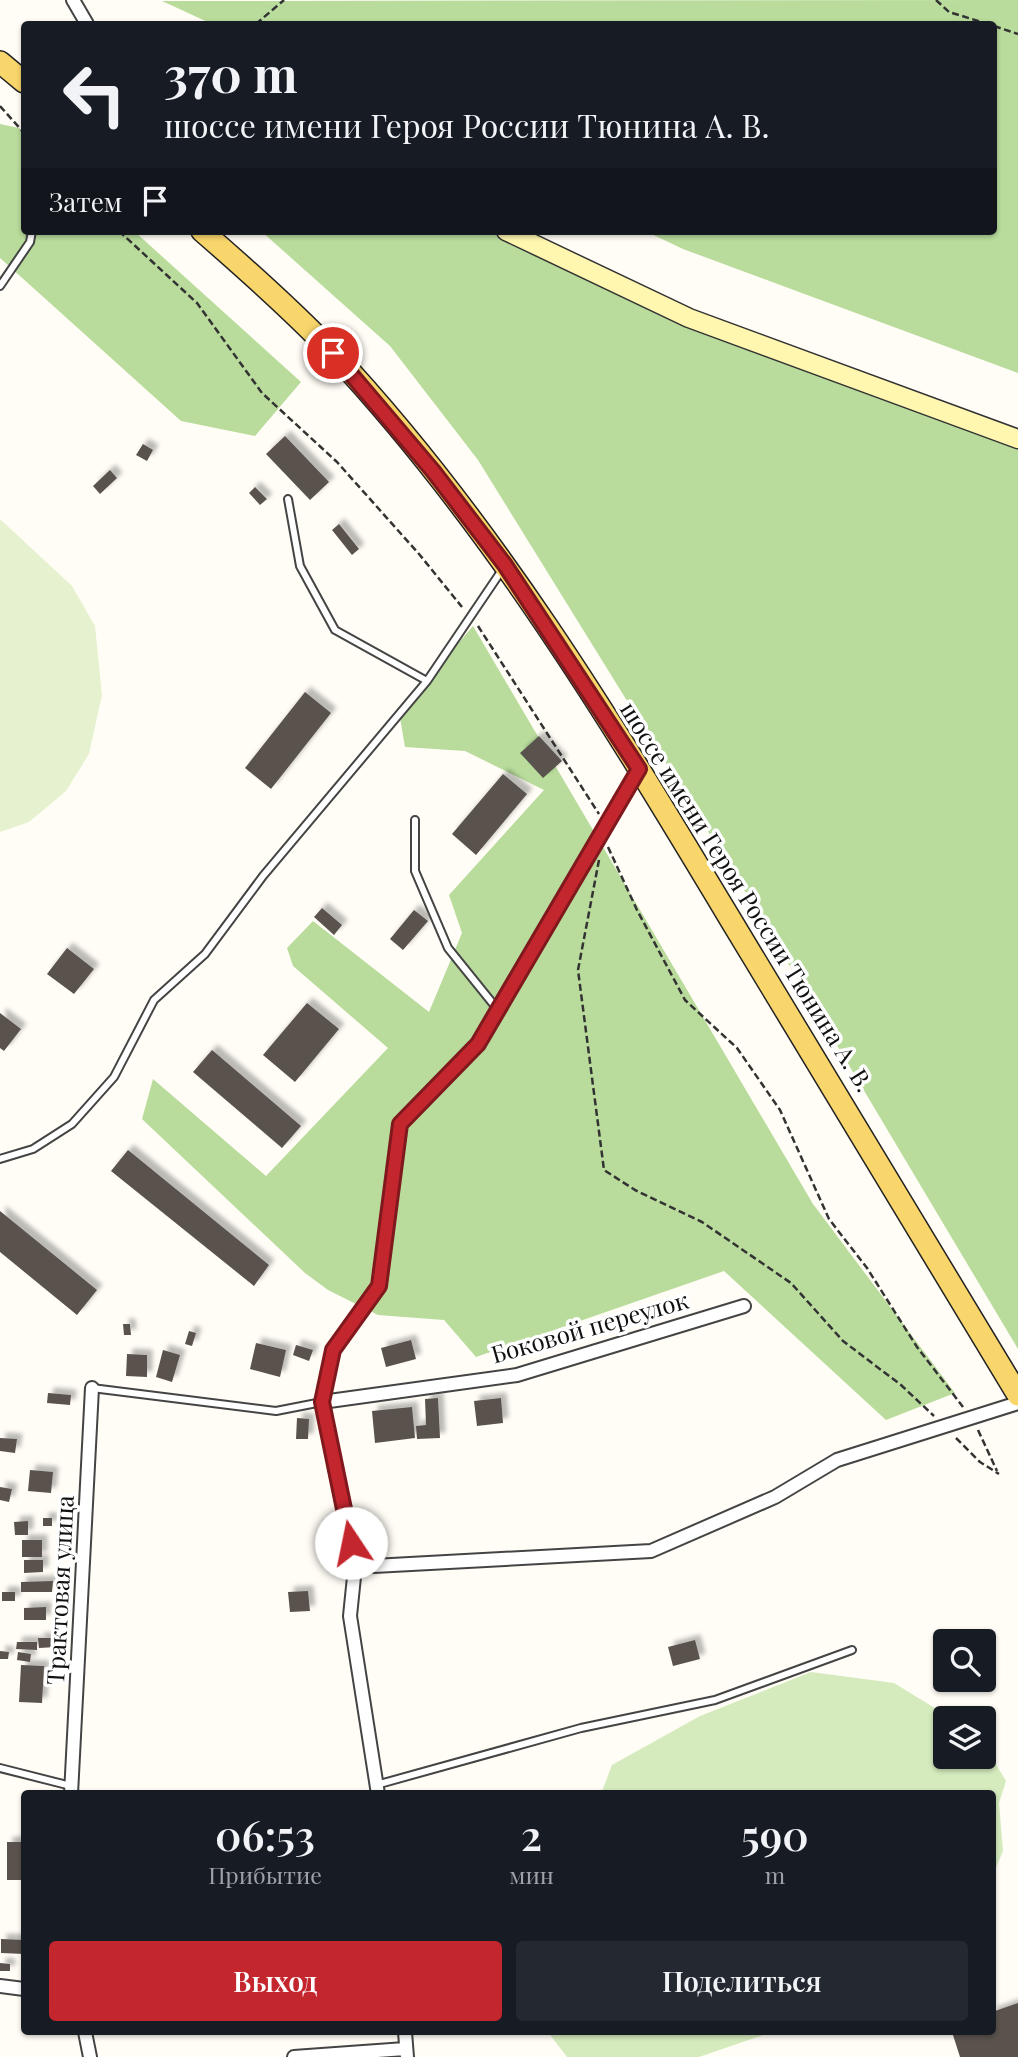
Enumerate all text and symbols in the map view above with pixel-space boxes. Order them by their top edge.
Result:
text: 370 m [164,40,298,105]
icon: left [49,49,140,140]
text: шоссе имени Героя России Тюнина А. В. [164,103,770,146]
icon: arrive [136,182,174,220]
text: Затем [49,184,122,219]
pin [303,323,363,383]
icon: arrive [314,334,352,372]
street label: шоссе имени Героя России Тюнина А. В. [614,695,882,1097]
street label: Боковой переулок [487,1283,692,1370]
street label: Трактовая улица [38,1494,80,1685]
position arrow [314,1506,388,1580]
map controls [933,1629,996,1769]
button: search [933,1629,996,1692]
button: layers [933,1706,996,1769]
text: 06:53 [215,1806,315,1862]
text: 2 [521,1806,542,1862]
text: 590 [741,1806,809,1862]
text: Прибытие [208,1859,322,1890]
text: мин [509,1859,554,1890]
text: m [765,1859,785,1890]
button: Выход [49,1941,502,2021]
button: Поделиться [516,1941,968,2021]

